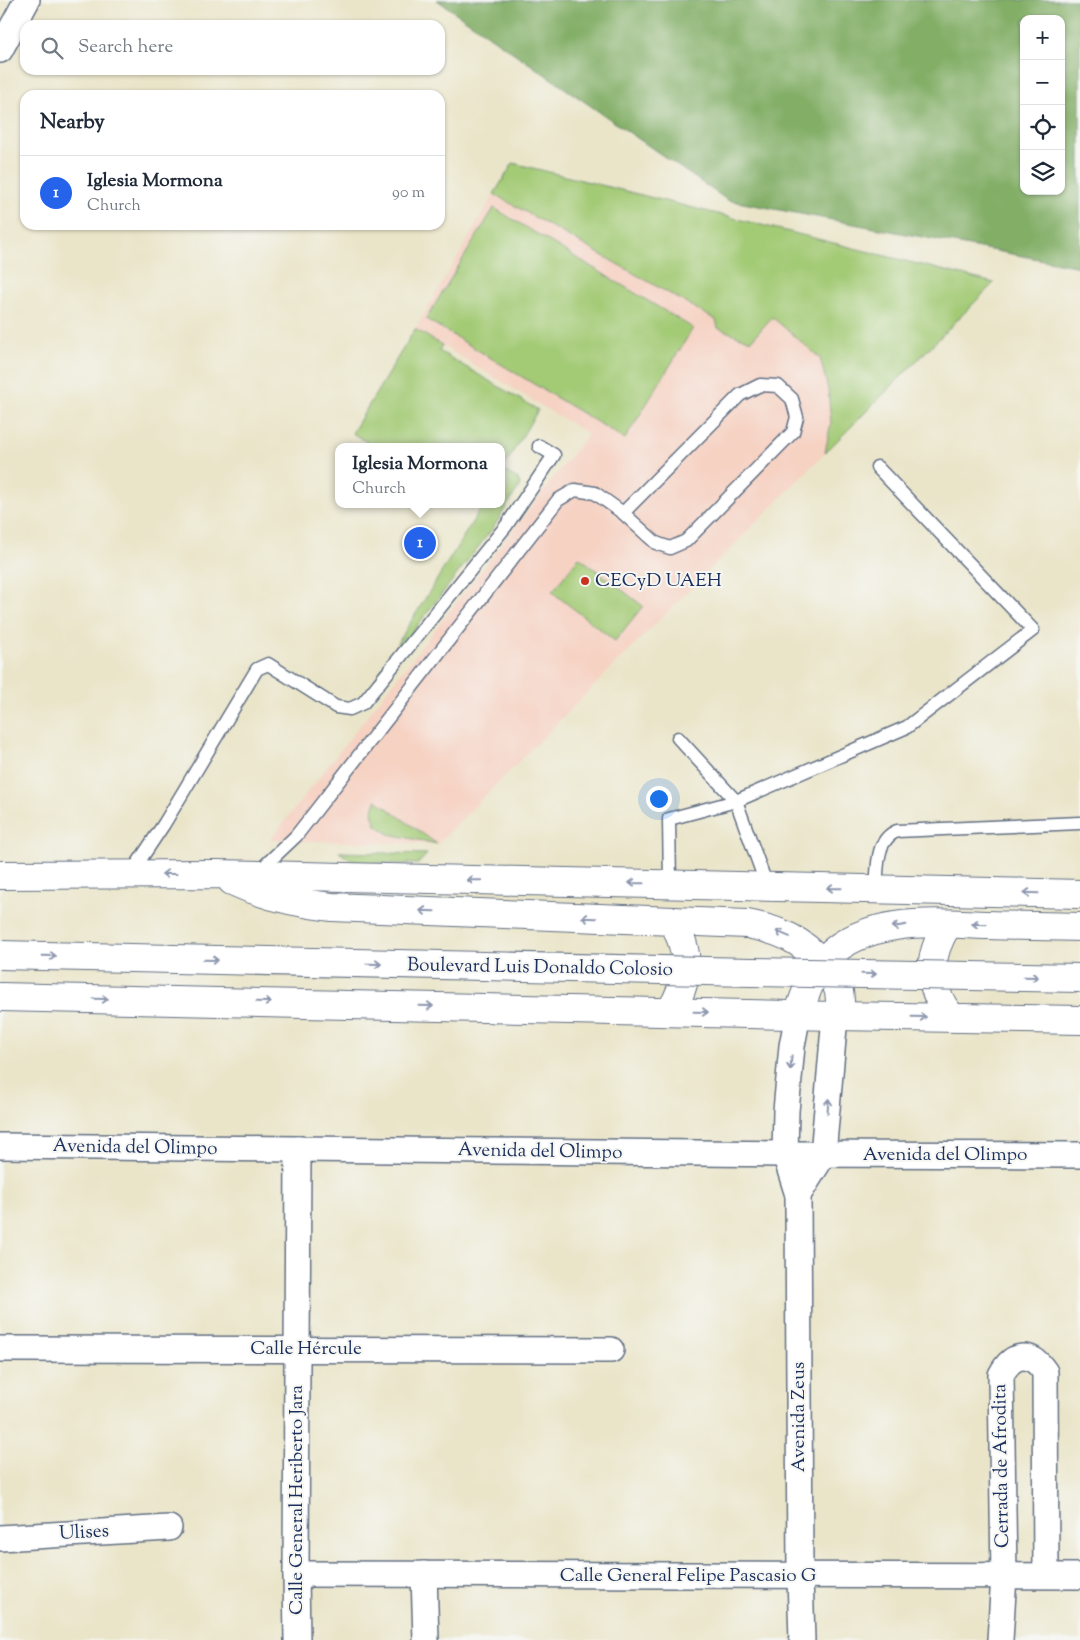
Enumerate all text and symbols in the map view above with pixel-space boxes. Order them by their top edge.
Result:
map controls [1020,15,1065,195]
button: + [1020,15,1065,60]
search box [20,20,445,75]
icon: search [38,34,66,62]
text: Search here [78,34,173,61]
button: − [1020,60,1065,105]
button: locate [1020,105,1065,150]
text: Nearby [40,108,105,138]
button: layers [1020,150,1065,195]
text: Iglesia Mormona [87,168,223,195]
text: 1 [53,182,59,205]
text: 90 m [392,182,425,205]
text: Church [87,195,141,218]
popup [335,443,505,508]
text: Iglesia Mormona [352,451,488,478]
text: Church [352,478,406,501]
pin: 1 [404,524,436,562]
place label: CECyD UAEH [595,568,722,595]
marker: CECyD UAEH [579,575,591,587]
your location [646,786,672,812]
one-way arrow [161,870,177,879]
one-way arrow [466,875,482,885]
one-way arrow [629,879,645,888]
one-way arrow [826,883,842,893]
one-way arrow [1024,888,1040,897]
one-way arrow [419,906,436,916]
one-way arrow [582,913,598,923]
one-way arrow [971,920,987,929]
one-way arrow [892,921,908,931]
one-way arrow [776,929,791,938]
one-way arrow [40,952,56,961]
street label: Boulevard Luis Donaldo Colosio [407,952,673,984]
one-way arrow [202,955,219,965]
one-way arrow [365,959,381,969]
one-way arrow [860,970,876,979]
one-way arrow [1022,972,1039,982]
one-way arrow [92,994,109,1004]
one-way arrow [255,998,271,1007]
one-way arrow [418,1001,434,1011]
one-way arrow [692,1008,708,1017]
one-way arrow [910,1012,927,1022]
one-way arrow [786,1054,796,1070]
one-way arrow [823,1098,832,1114]
street label: Avenida del Olimpo [52,1133,218,1163]
street label: Avenida del Olimpo [457,1137,623,1167]
street label: Avenida del Olimpo [863,1142,1027,1169]
street label: Calle Hércule [250,1336,362,1363]
street label: Avenida Zeus [786,1362,813,1472]
street label: Cerrada de Afrodita [987,1383,1017,1548]
street label: Calle General Heriberto Jara [284,1385,311,1615]
street label: Ulises [58,1518,110,1548]
street label: Calle General Felipe Pascasio G [560,1563,816,1590]

